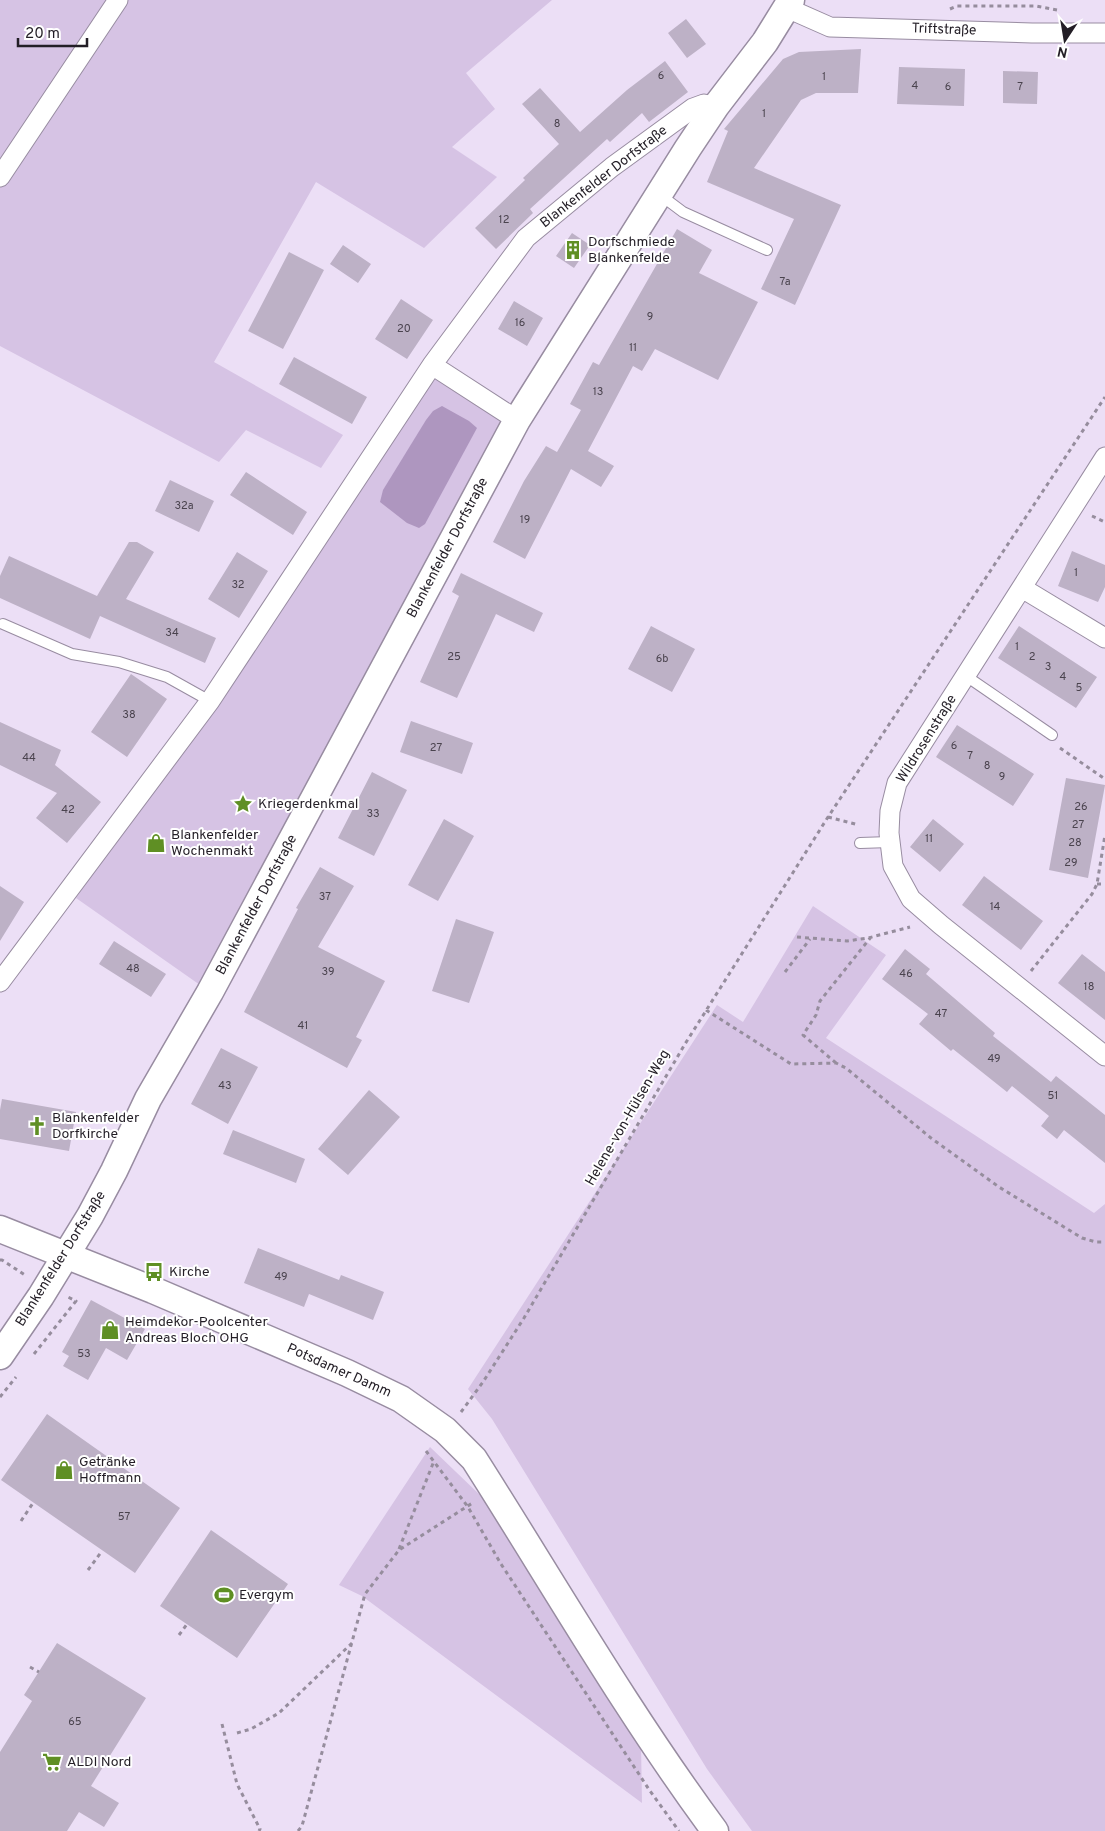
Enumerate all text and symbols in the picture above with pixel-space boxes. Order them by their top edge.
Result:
scale bar [18,15,86,47]
north arrow [1040,15,1090,65]
street label: Triftstraße [911,20,977,40]
text: 20 m [25,25,60,44]
text: N [1056,42,1069,61]
house number: 6 [658,69,664,83]
house number: 1 [822,70,826,84]
house number: 4 [912,79,919,93]
house number: 6 [945,80,951,94]
house number: 7 [1017,80,1023,94]
house number: 1 [762,107,766,121]
house number: 8 [554,117,560,131]
street label: Blankenfelder Dorfstraße [537,122,671,232]
house number: 12 [499,213,509,227]
place label: Dorfschmiede Blankenfelde [588,234,675,267]
building icon: Dorfschmiede Blankenfelde [562,239,584,261]
house number: 7a [779,275,791,289]
house number: 9 [647,310,653,324]
house number: 16 [515,316,525,330]
house number: 20 [397,322,411,336]
house number: 11 [629,341,637,355]
house number: 13 [593,385,603,399]
street label: Blankenfelder Dorfstraße [404,475,492,621]
house number: 32a [175,499,194,513]
house number: 19 [520,513,530,527]
house number: 1 [1074,566,1078,580]
house number: 32 [231,578,245,592]
house number: 34 [165,626,179,640]
house number: 1 [1015,640,1019,654]
house number: 25 [447,650,461,664]
house number: 2 [1029,650,1035,664]
house number: 6b [656,652,668,666]
house number: 3 [1045,660,1051,674]
house number: 4 [1060,670,1067,684]
house number: 5 [1076,681,1083,695]
street label: Wildrosenstraße [893,692,961,786]
house number: 38 [122,708,136,722]
house number: 6 [951,739,957,753]
house number: 27 [430,741,442,755]
house number: 7 [967,749,973,763]
house number: 44 [22,751,36,765]
house number: 8 [984,759,990,773]
house number: 9 [999,770,1005,784]
place icon: Kriegerdenkmal [232,793,254,815]
place label: Kriegerdenkmal [258,796,358,813]
house number: 26 [1074,800,1088,814]
house number: 42 [61,803,75,817]
house number: 33 [366,807,380,821]
house number: 27 [1072,818,1084,832]
place label: Blankenfelder Wochenmakt [171,827,259,860]
shop icon: Blankenfelder Wochenmakt [145,832,167,854]
street label: Blankenfelder Dorfstraße [213,832,301,978]
house number: 11 [925,832,933,846]
house number: 28 [1068,836,1082,850]
house number: 29 [1064,856,1078,870]
house number: 37 [319,890,331,904]
house number: 14 [990,900,1001,914]
house number: 48 [126,962,140,976]
house number: 39 [322,965,334,979]
house number: 46 [899,967,913,981]
house number: 18 [1084,980,1094,994]
house number: 47 [935,1007,947,1021]
house number: 41 [298,1019,308,1033]
street label: Helene-von-Hülsen-Weg [582,1047,674,1189]
house number: 49 [987,1052,1001,1066]
house number: 43 [218,1079,232,1093]
house number: 51 [1048,1089,1058,1103]
place label: Blankenfelder Dorfkirche [52,1110,140,1143]
church icon: Blankenfelder Dorfkirche [26,1115,48,1137]
street label: Blankenfelder Dorfstraße [12,1188,110,1330]
bus stop icon: Kirche [143,1261,165,1283]
place label: Kirche [169,1264,210,1281]
house number: 49 [274,1270,288,1284]
place label: Heimdekor-Poolcenter Andreas Bloch OHG [125,1314,268,1347]
shop icon: Heimdekor-Poolcenter Andreas Bloch OHG [99,1319,121,1341]
street label: Potsdamer Damm [284,1340,394,1402]
house number: 53 [77,1347,91,1361]
place label: Getränke Hoffmann [79,1454,142,1487]
shop icon: Getränke Hoffmann [53,1459,75,1481]
house number: 57 [118,1510,130,1524]
sports icon: Evergym [213,1584,235,1606]
place label: Evergym [239,1587,294,1604]
house number: 65 [68,1715,82,1729]
supermarket icon: ALDI Nord [41,1751,63,1773]
place label: ALDI Nord [67,1754,131,1771]

